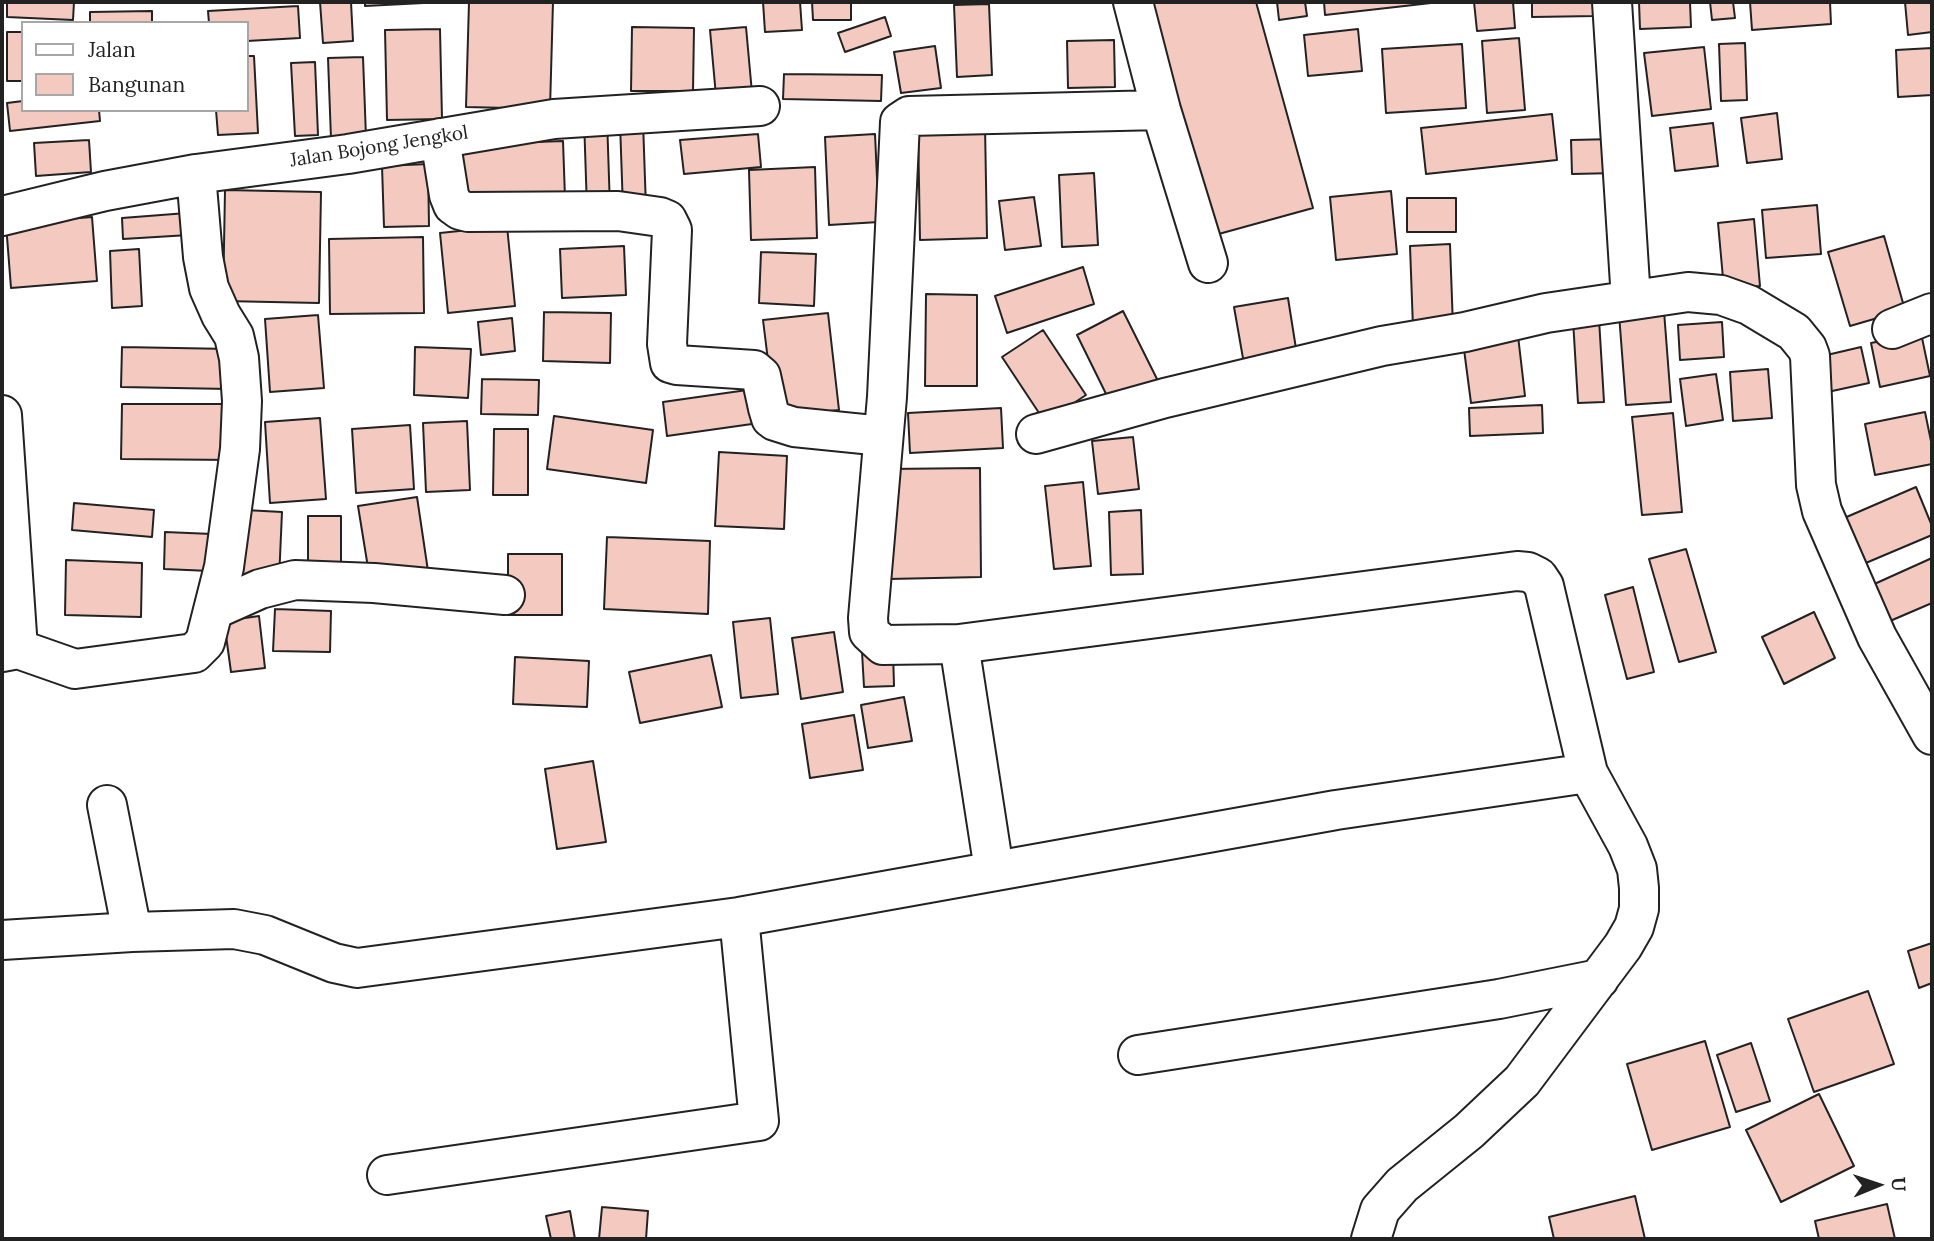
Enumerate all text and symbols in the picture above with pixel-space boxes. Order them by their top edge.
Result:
legend [21,21,248,112]
text: Jalan [88,36,136,63]
text: Bangunan [88,71,185,98]
street label: Jalan Bojong Jengkol [288,122,470,172]
north arrow [1843,1150,1913,1220]
text: U [1887,1177,1911,1192]

